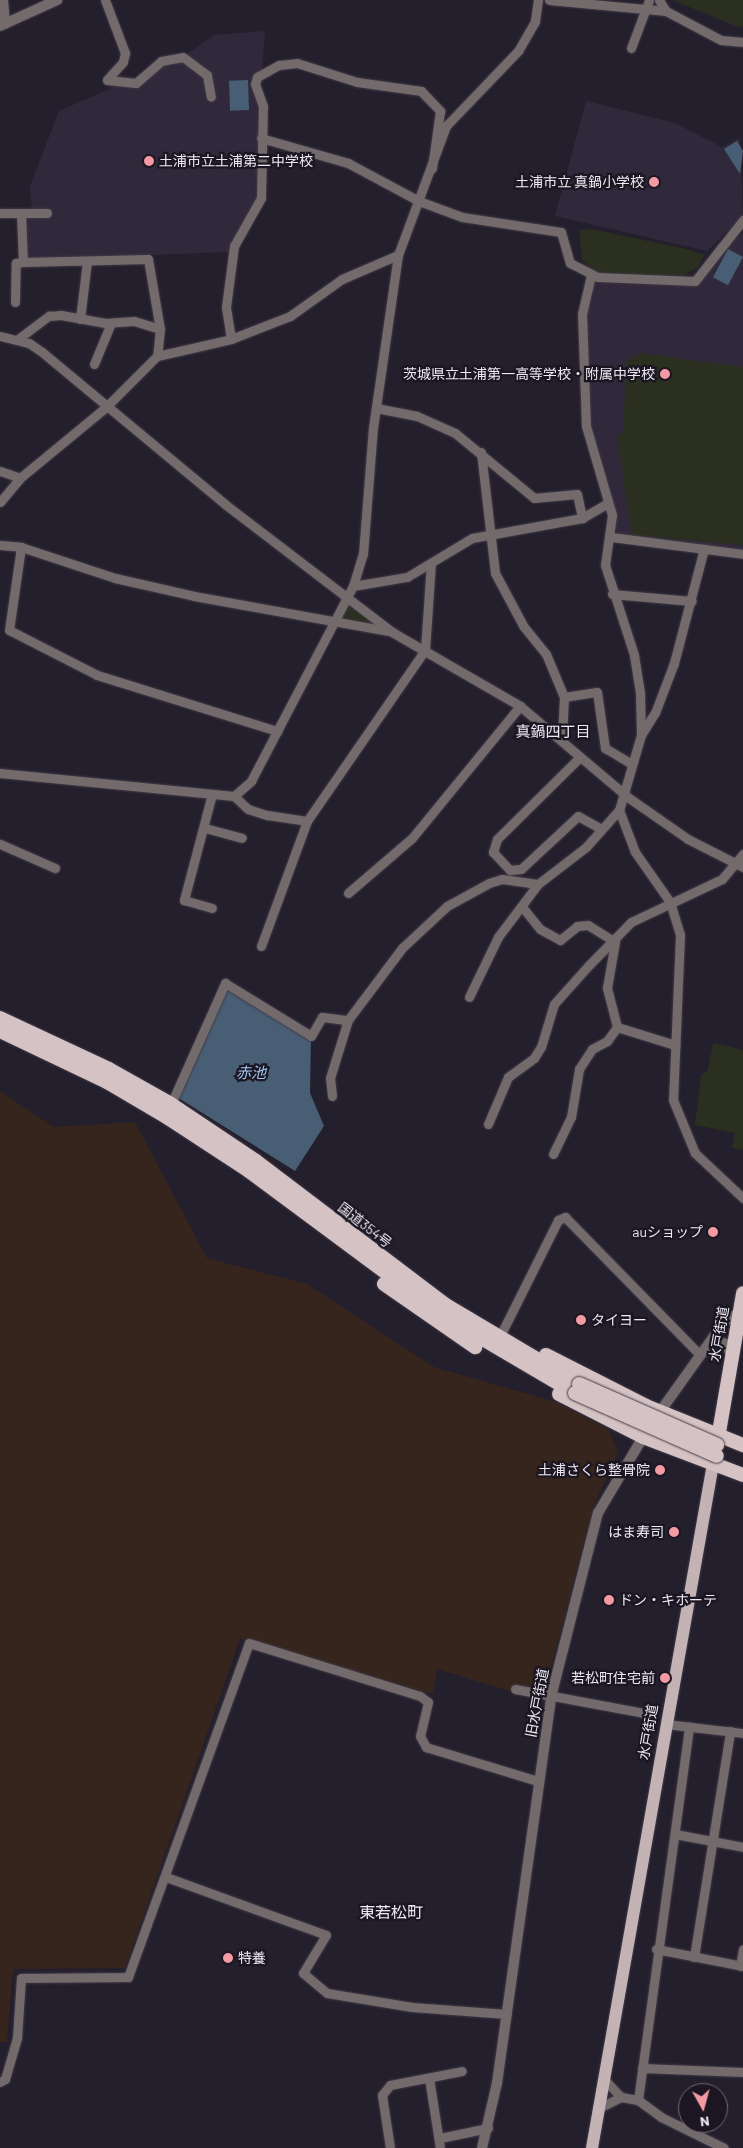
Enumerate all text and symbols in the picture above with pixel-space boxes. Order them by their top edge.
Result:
place label: 土浦市立土浦第二中学校 [159,153,313,169]
marker: 土浦市立土浦第二中学校 [143,155,155,167]
place label: 土浦市立 真鍋小学校 [515,174,644,190]
marker: 土浦市立 真鍋小学校 [648,176,660,188]
place label: 茨城県立土浦第一高等学校・附属中学校 [403,366,655,382]
marker: 茨城県立土浦第一高等学校・附属中学校 [659,368,671,380]
district label: 真鍋四丁目 [516,723,590,741]
water label: 赤池 [236,1064,266,1082]
street label: 国道354号 [335,1199,395,1251]
place label: auショップ [632,1224,703,1240]
marker: auショップ [707,1226,719,1238]
street label: 水戸街道 [706,1305,732,1363]
place label: タイヨー [591,1312,647,1328]
marker: タイヨー [575,1314,587,1326]
place label: 土浦さくら整骨院 [538,1462,650,1478]
marker: 土浦さくら整骨院 [654,1464,666,1476]
place label: はま寿司 [608,1524,664,1540]
marker: はま寿司 [668,1526,680,1538]
place label: ドン・キホーテ [619,1592,717,1608]
marker: ドン・キホーテ [603,1594,615,1606]
street label: 旧水戸街道 [522,1667,552,1739]
place label: 若松町住宅前 [571,1670,655,1686]
marker: 若松町住宅前 [659,1672,671,1684]
street label: 水戸街道 [635,1703,661,1761]
district label: 東若松町 [359,1902,423,1922]
place label: 特養 [238,1950,266,1966]
marker: 特養 [222,1952,234,1964]
north arrow [678,2083,728,2133]
text: N [699,2113,710,2131]

